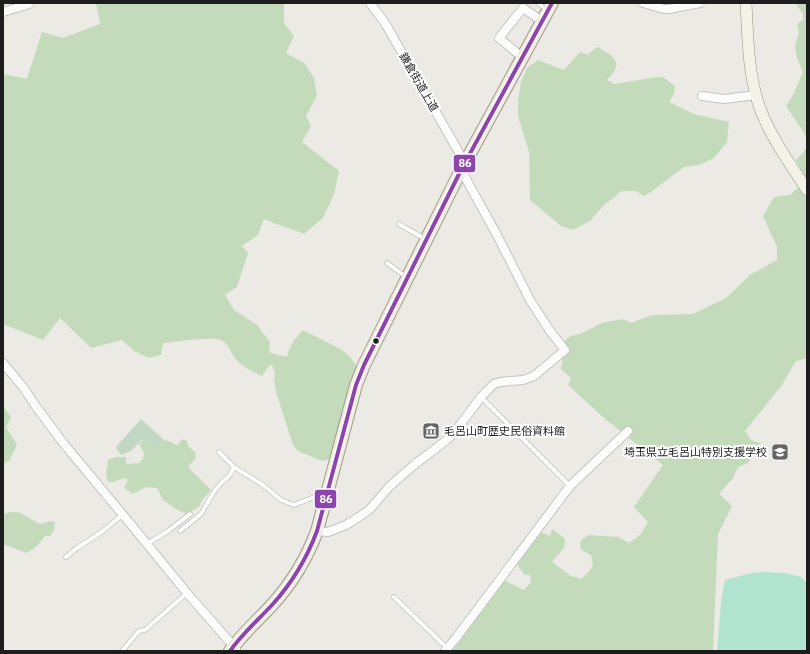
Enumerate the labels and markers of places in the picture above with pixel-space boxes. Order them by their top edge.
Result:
unlabelled marker [371,336,381,346]
museum icon: 毛呂山町歴史民俗資料館 [421,421,441,441]
place label: 毛呂山町歴史民俗資料館 [444,424,565,438]
school or university icon: 埼玉県立毛呂山特別支援学校 [770,442,790,462]
place label: 埼玉県立毛呂山特別支援学校 [624,445,767,459]

